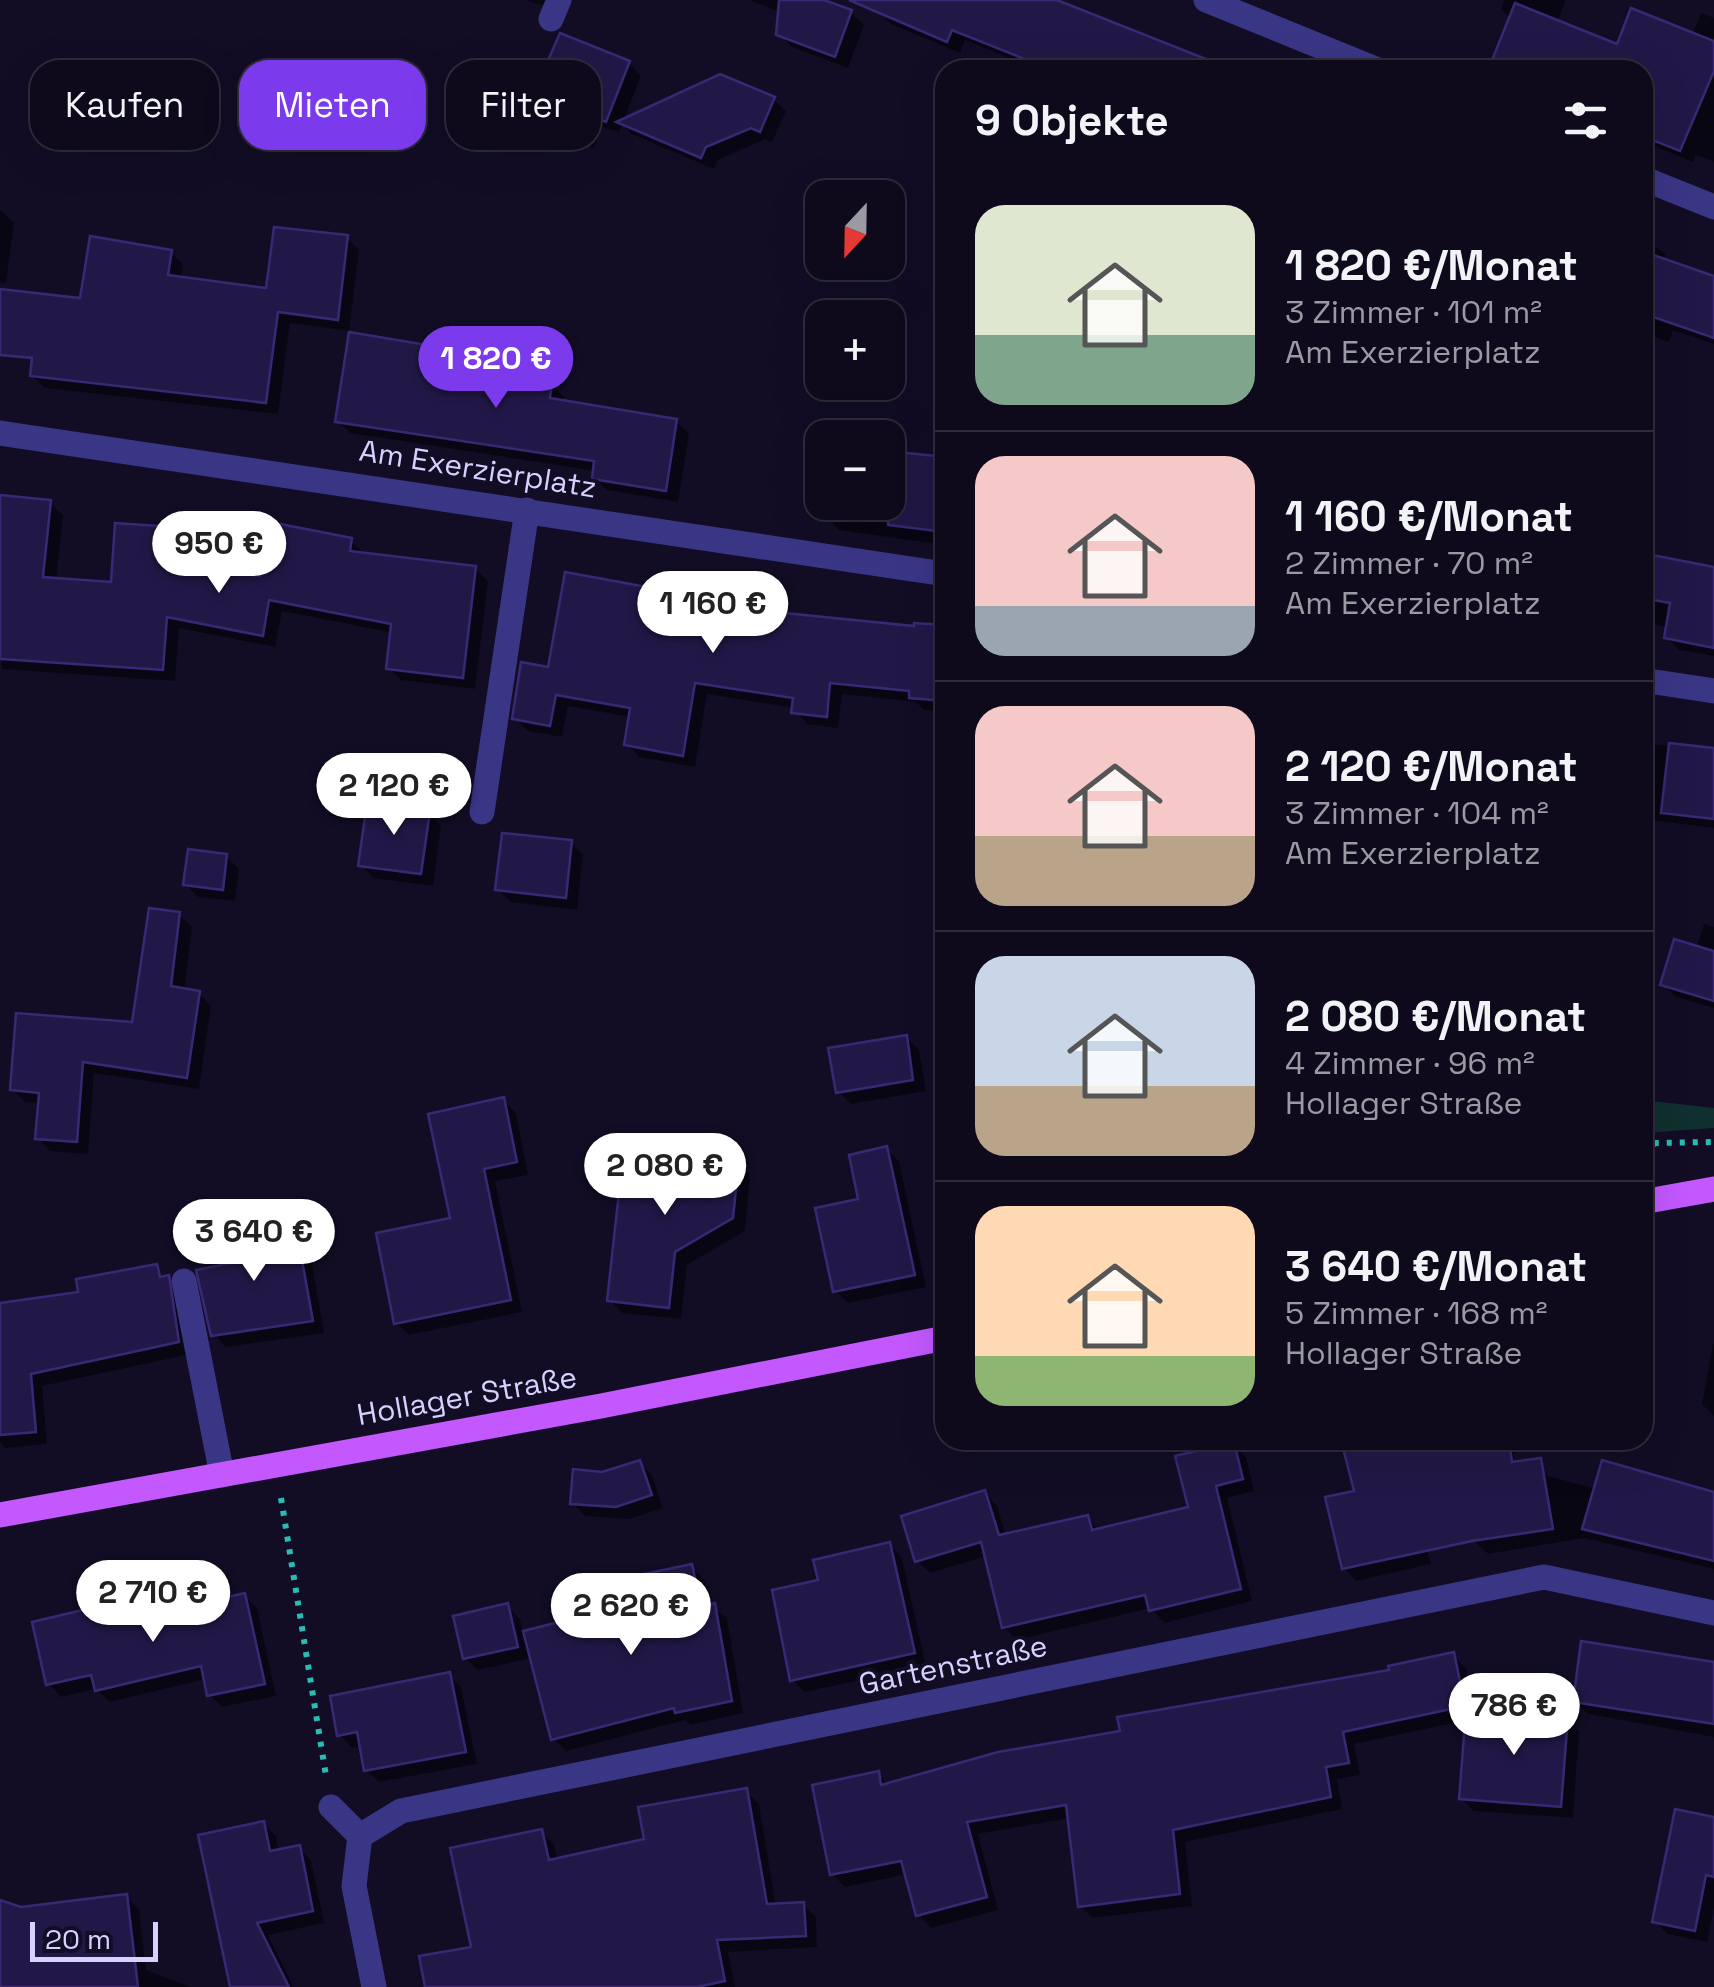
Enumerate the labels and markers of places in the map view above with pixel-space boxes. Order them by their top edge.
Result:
pin: 1 820 € [404,326,588,411]
pin: 950 € [149,511,289,596]
pin: 1 160 € [621,571,805,656]
pin: 2 120 € [302,753,486,838]
pin: 2 080 € [573,1133,757,1218]
pin: 3 640 € [162,1199,346,1284]
pin: 2 710 € [61,1560,245,1645]
pin: 2 620 € [539,1573,723,1658]
pin: 786 € [1444,1673,1584,1758]

